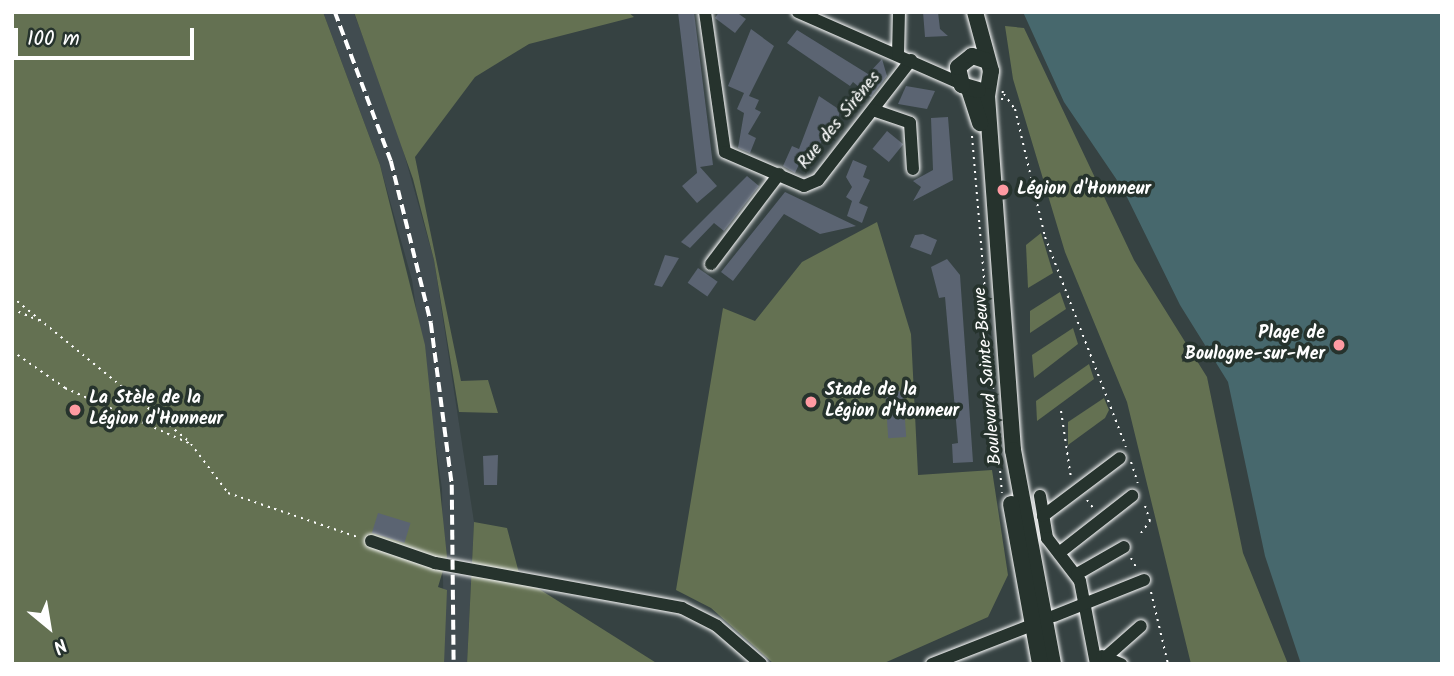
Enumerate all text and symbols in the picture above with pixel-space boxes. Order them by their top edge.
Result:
scale bar [18,14,198,58]
text: 100 m [27,23,80,56]
street label: Rue des Sirènes [794,68,886,174]
place label: Légion d'Honneur [1017,179,1151,201]
marker: Légion d'Honneur [995,182,1011,198]
street label: Boulevard Sainte-Beuve [970,286,1008,466]
place label: Plage de Boulogne-sur-Mer [1185,324,1325,366]
marker: Plage de Boulogne-sur-Mer [1331,337,1347,353]
place label: Stade de la Légion d'Honneur [825,381,959,424]
place label: La Stèle de la Légion d'Honneur [89,389,223,432]
marker: Stade de la Légion d'Honneur [803,394,819,410]
marker: La Stèle de la Légion d'Honneur [67,402,83,418]
north arrow [14,592,84,662]
text: N [47,629,72,661]

